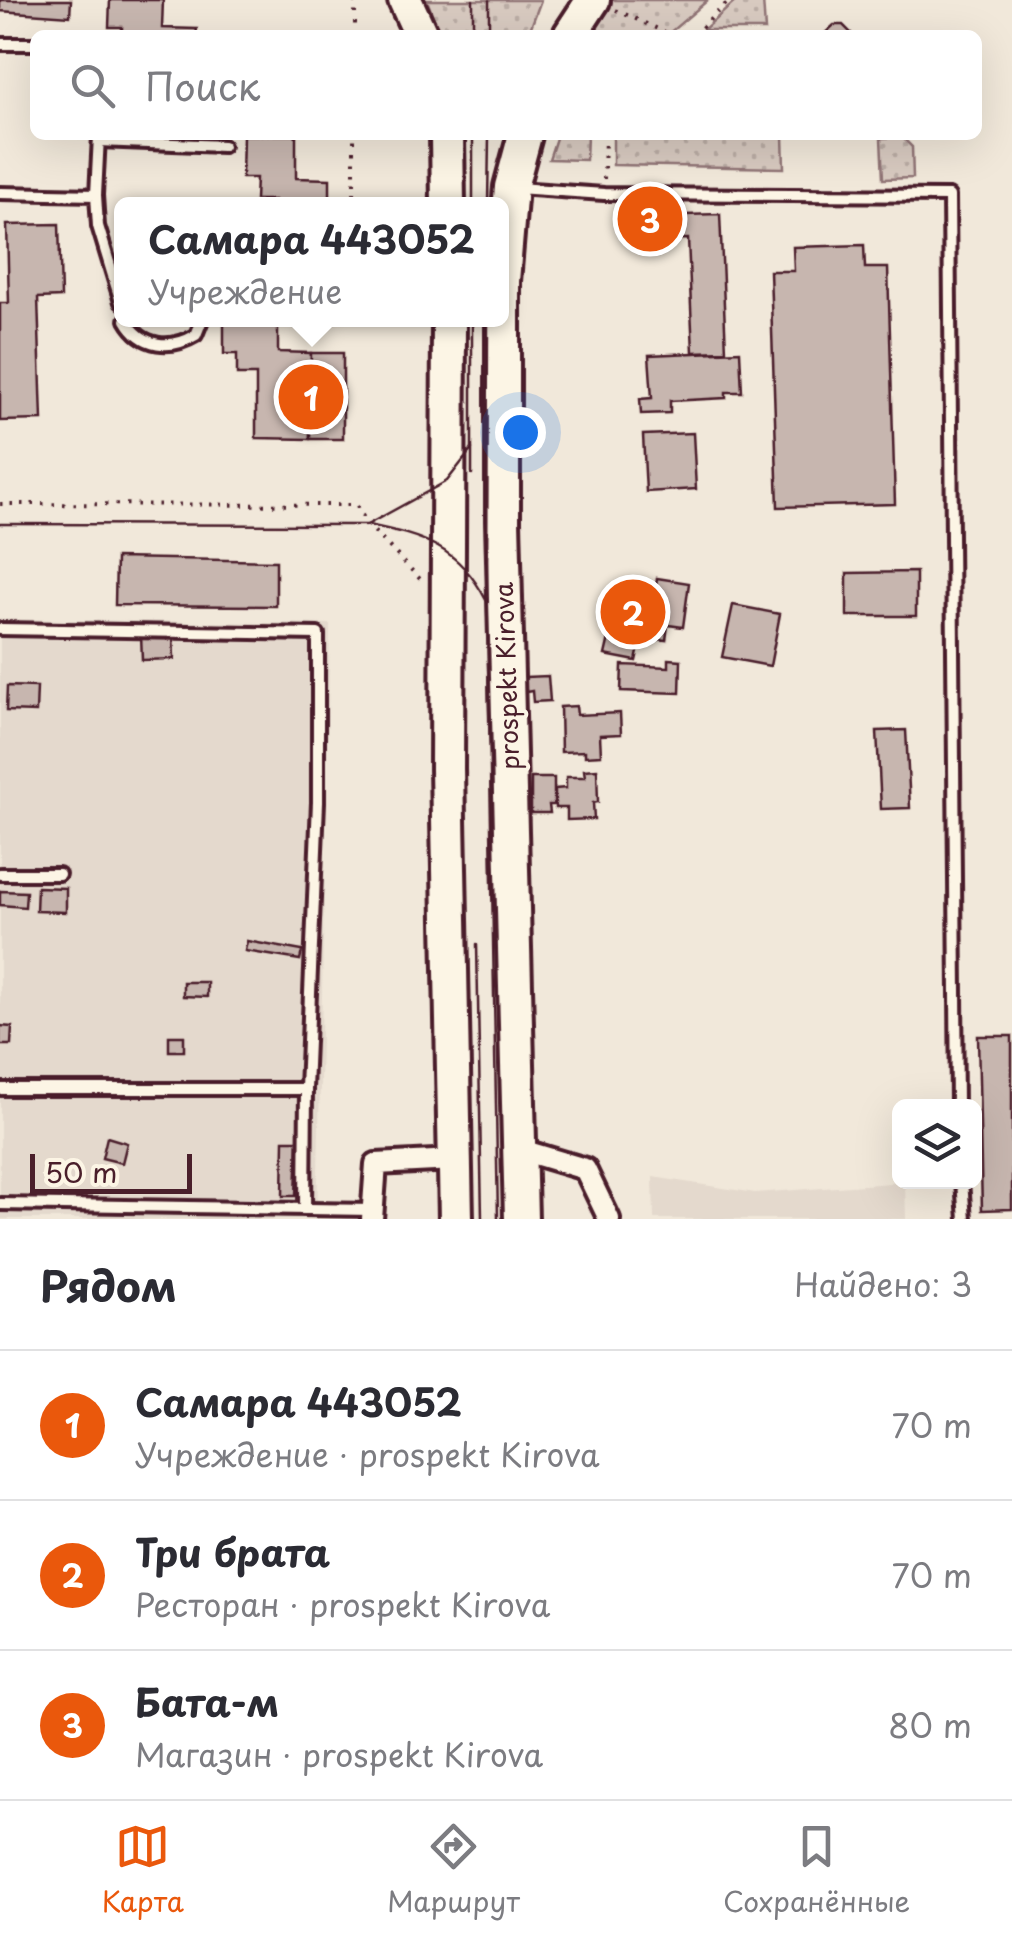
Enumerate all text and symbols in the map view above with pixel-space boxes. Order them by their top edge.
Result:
search box [30,30,982,140]
text: Поиск [145,57,260,114]
icon: search [65,58,120,113]
pin: 3 [618,182,682,256]
popup [114,197,509,327]
text: Самара 443052 [148,210,475,267]
text: Учреждение [148,267,342,315]
pin: 1 [278,360,344,434]
your location [495,407,546,458]
pin: 2 [600,574,666,650]
street label: prospekt Kirova [484,581,528,771]
map controls [892,1099,982,1189]
button: layers [892,1099,982,1189]
scale bar [30,1149,192,1194]
text: 50 m [45,1150,118,1193]
text: Рядом [40,1253,177,1316]
text: Найдено: 3 [794,1260,972,1308]
text: Самара 443052 [135,1373,462,1430]
text: 1 [65,1401,80,1449]
text: 70 m [892,1401,972,1449]
text: Учреждение · prospekt Kirova [135,1430,600,1478]
text: Три брата [135,1523,330,1580]
text: 2 [61,1551,84,1599]
text: 70 m [892,1551,972,1599]
text: Ресторан · prospekt Kirova [135,1580,550,1628]
text: Бата-м [135,1673,279,1730]
text: 3 [62,1701,83,1749]
text: 80 m [888,1701,972,1749]
text: Магазин · prospekt Kirova [135,1730,543,1778]
tab: Карта [102,1819,184,1922]
tab: Маршрут [387,1819,520,1922]
tab: Сохранённые [723,1819,910,1922]

